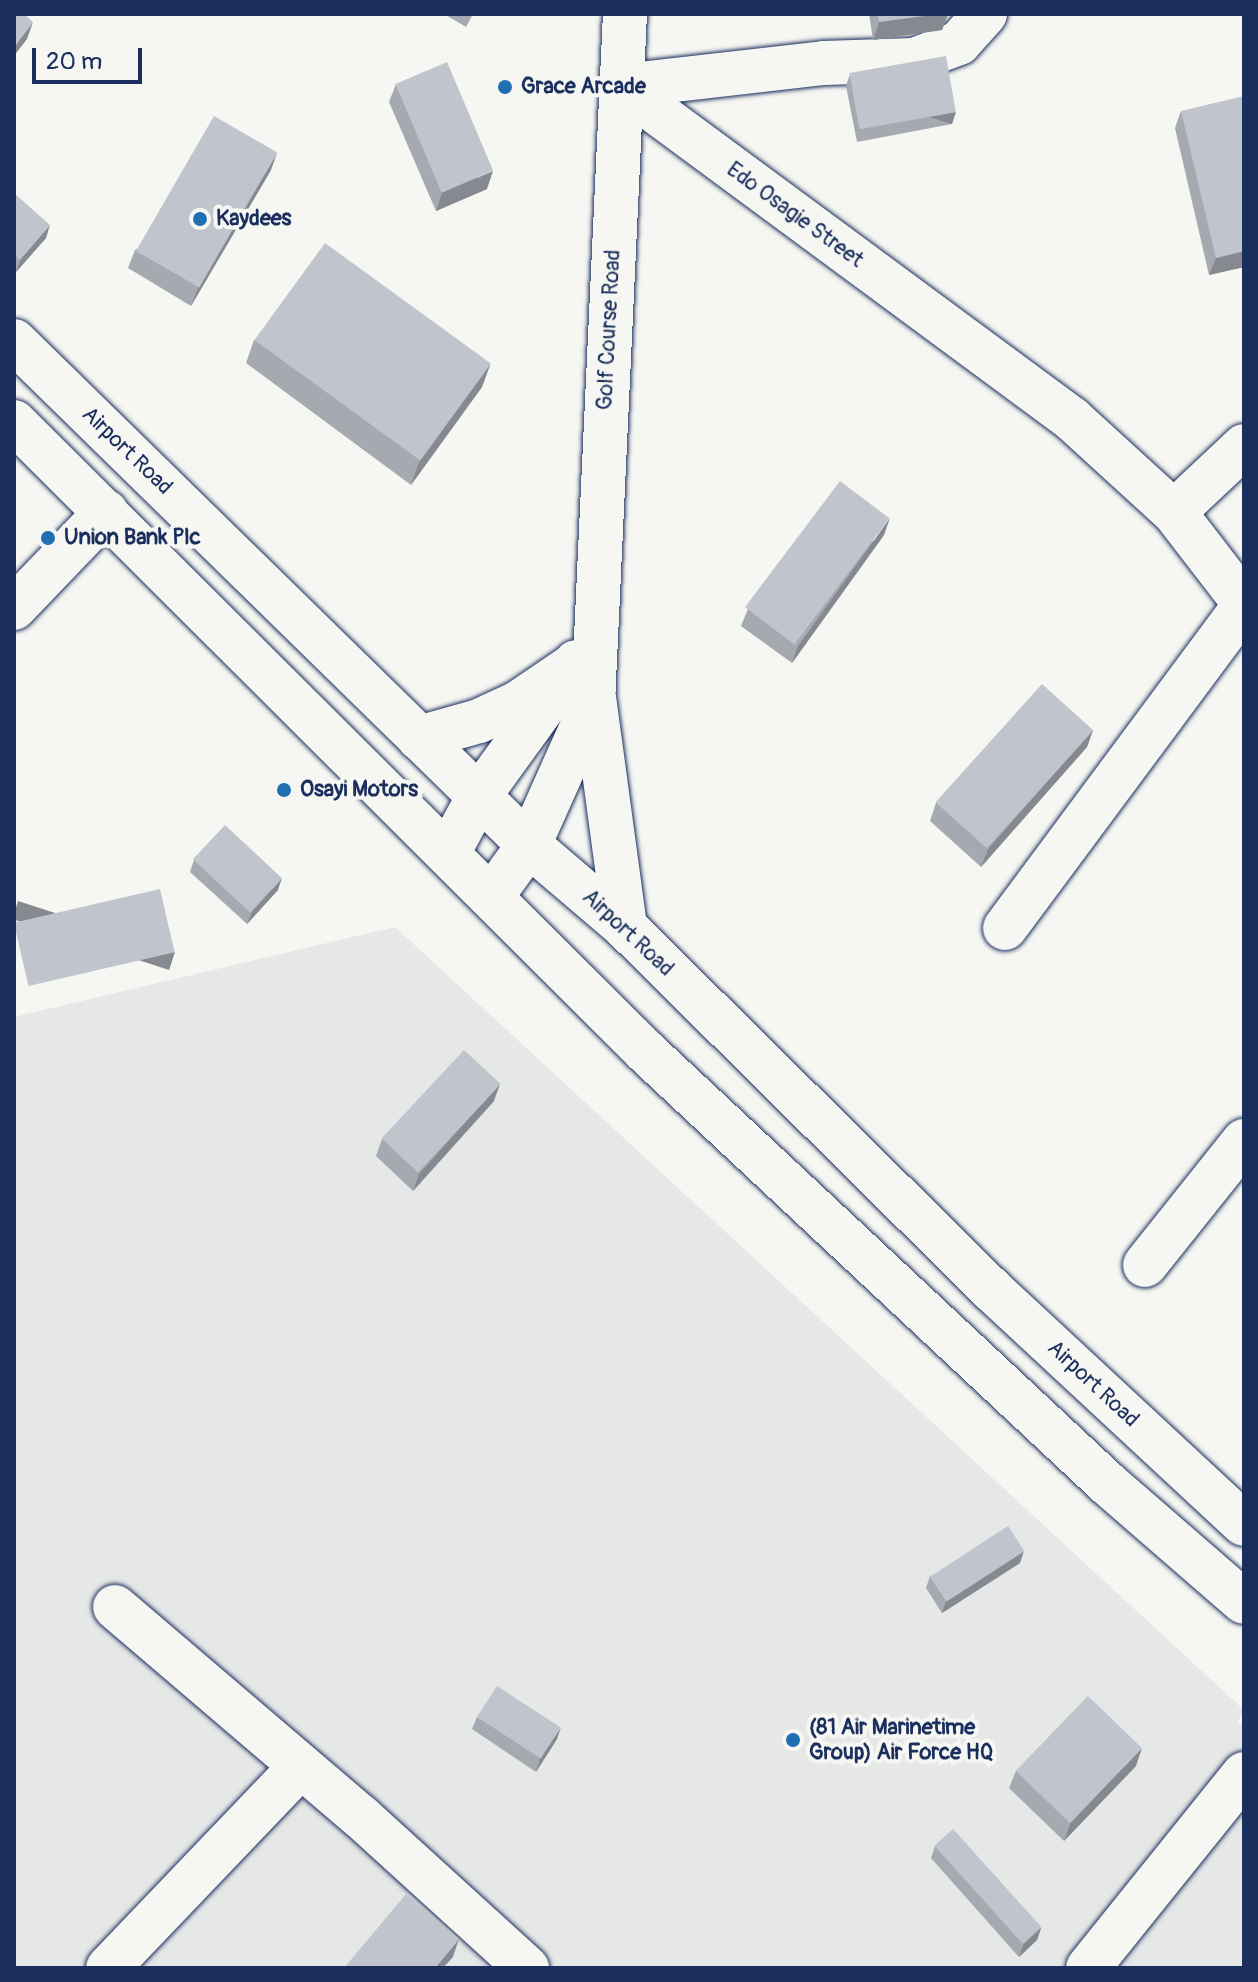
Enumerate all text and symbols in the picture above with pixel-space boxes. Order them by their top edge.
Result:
scale bar [36,32,146,82]
text: 20 m [46,47,102,76]
place label: Grace Arcade [521,74,646,100]
marker: Grace Arcade [496,78,514,96]
street label: Edo Osagie Street [721,157,869,273]
place label: Kaydees [216,206,291,232]
marker: Kaydees [191,210,209,228]
street label: Golf Course Road [592,249,626,411]
street label: Airport Road [76,401,178,501]
place label: Union Bank Plc [64,525,201,551]
marker: Union Bank Plc [39,529,57,547]
place label: Osayi Motors [300,777,418,803]
marker: Osayi Motors [275,781,293,799]
street label: Airport Road [577,884,679,982]
street label: Airport Road [1042,1335,1144,1433]
place label: (81 Air Marinetime Group) Air Force HQ [809,1714,993,1766]
marker: (81 Air Marinetime Group) Air Force HQ [784,1731,802,1749]

